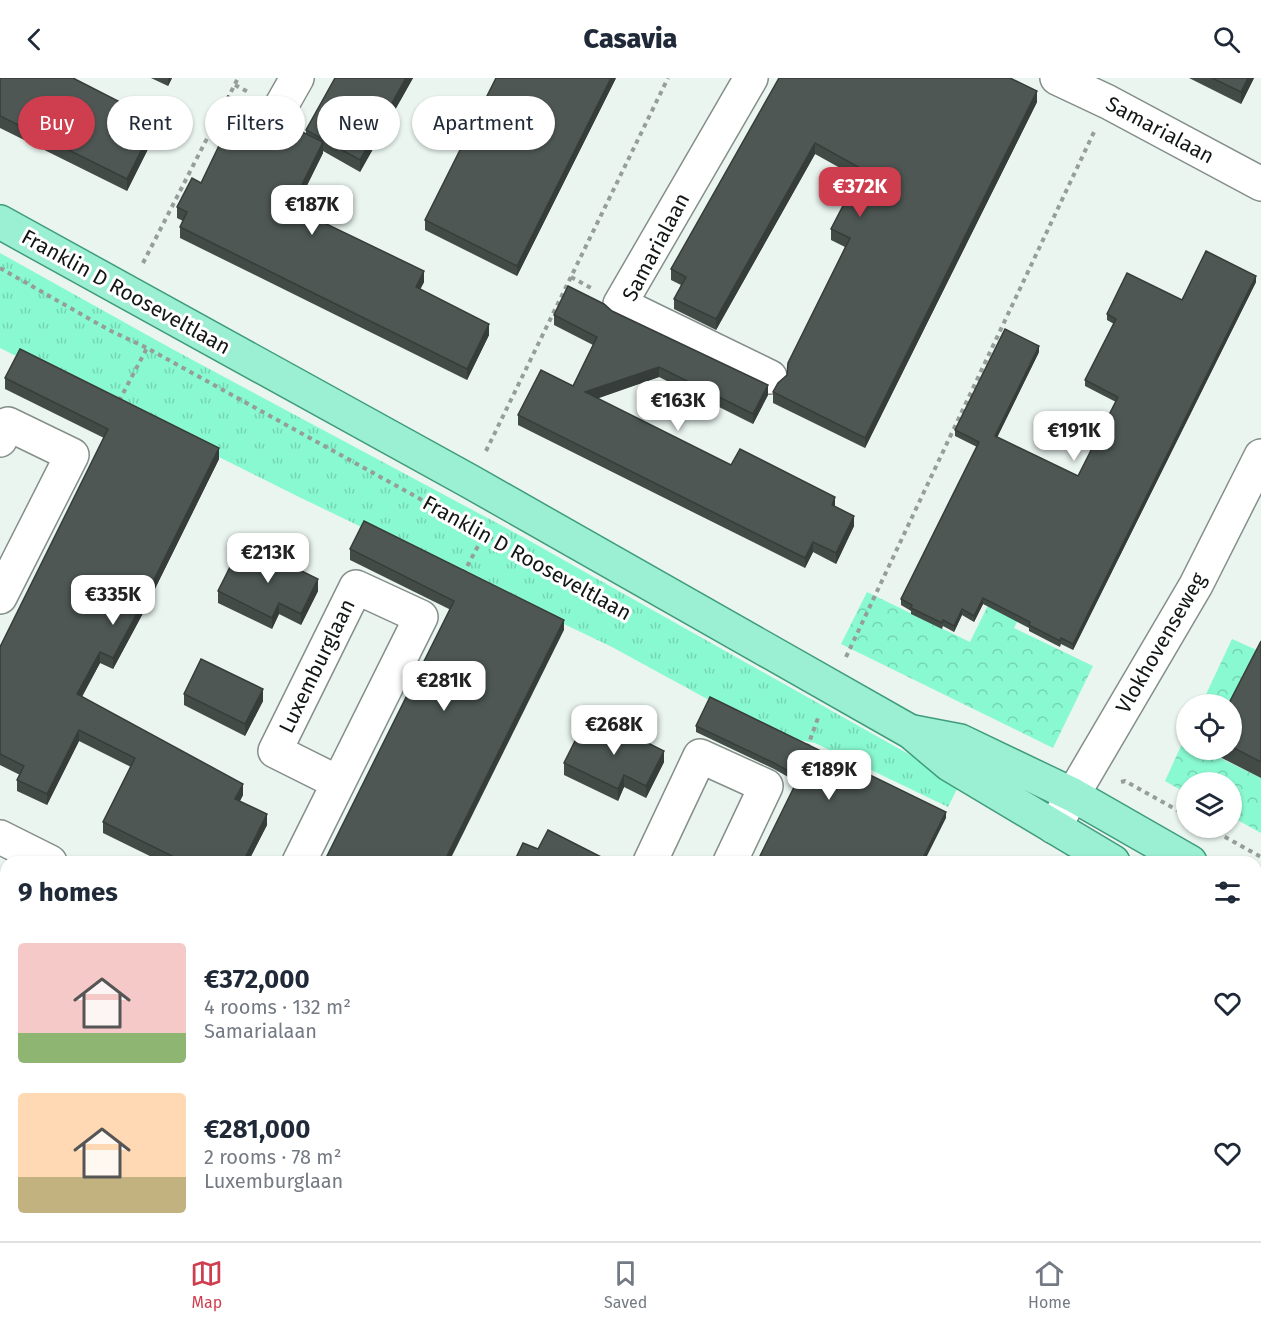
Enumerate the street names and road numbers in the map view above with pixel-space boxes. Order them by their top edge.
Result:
street label: Samarialaan [1102,91,1218,169]
street label: Samarialaan [617,189,695,305]
street label: Franklin D Rooseveltlaan [17,224,235,360]
street label: Franklin D Rooseveltlaan [418,490,636,626]
street label: Vlokhovenseweg [1110,568,1212,718]
street label: Luxemburglaan [273,595,361,737]

